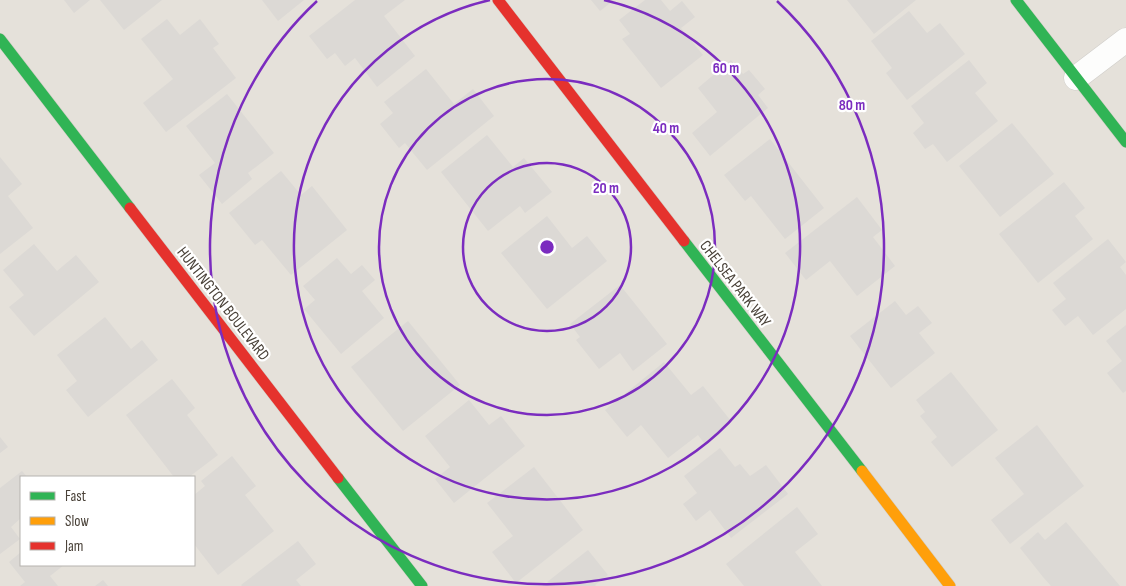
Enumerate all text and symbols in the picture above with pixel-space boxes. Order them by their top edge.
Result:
text: 60 m [713,59,739,78]
text: 80 m [839,96,865,115]
text: 40 m [653,119,679,138]
text: 20 m [593,179,619,198]
street label: CHELSEA PARK WAY [695,237,775,331]
centre of rings [538,238,556,256]
street label: HUNTINGTON BOULEVARD [173,243,273,365]
legend [20,476,195,566]
text: Fast [65,487,87,506]
text: Slow [65,512,89,531]
text: Jam [64,537,83,556]

